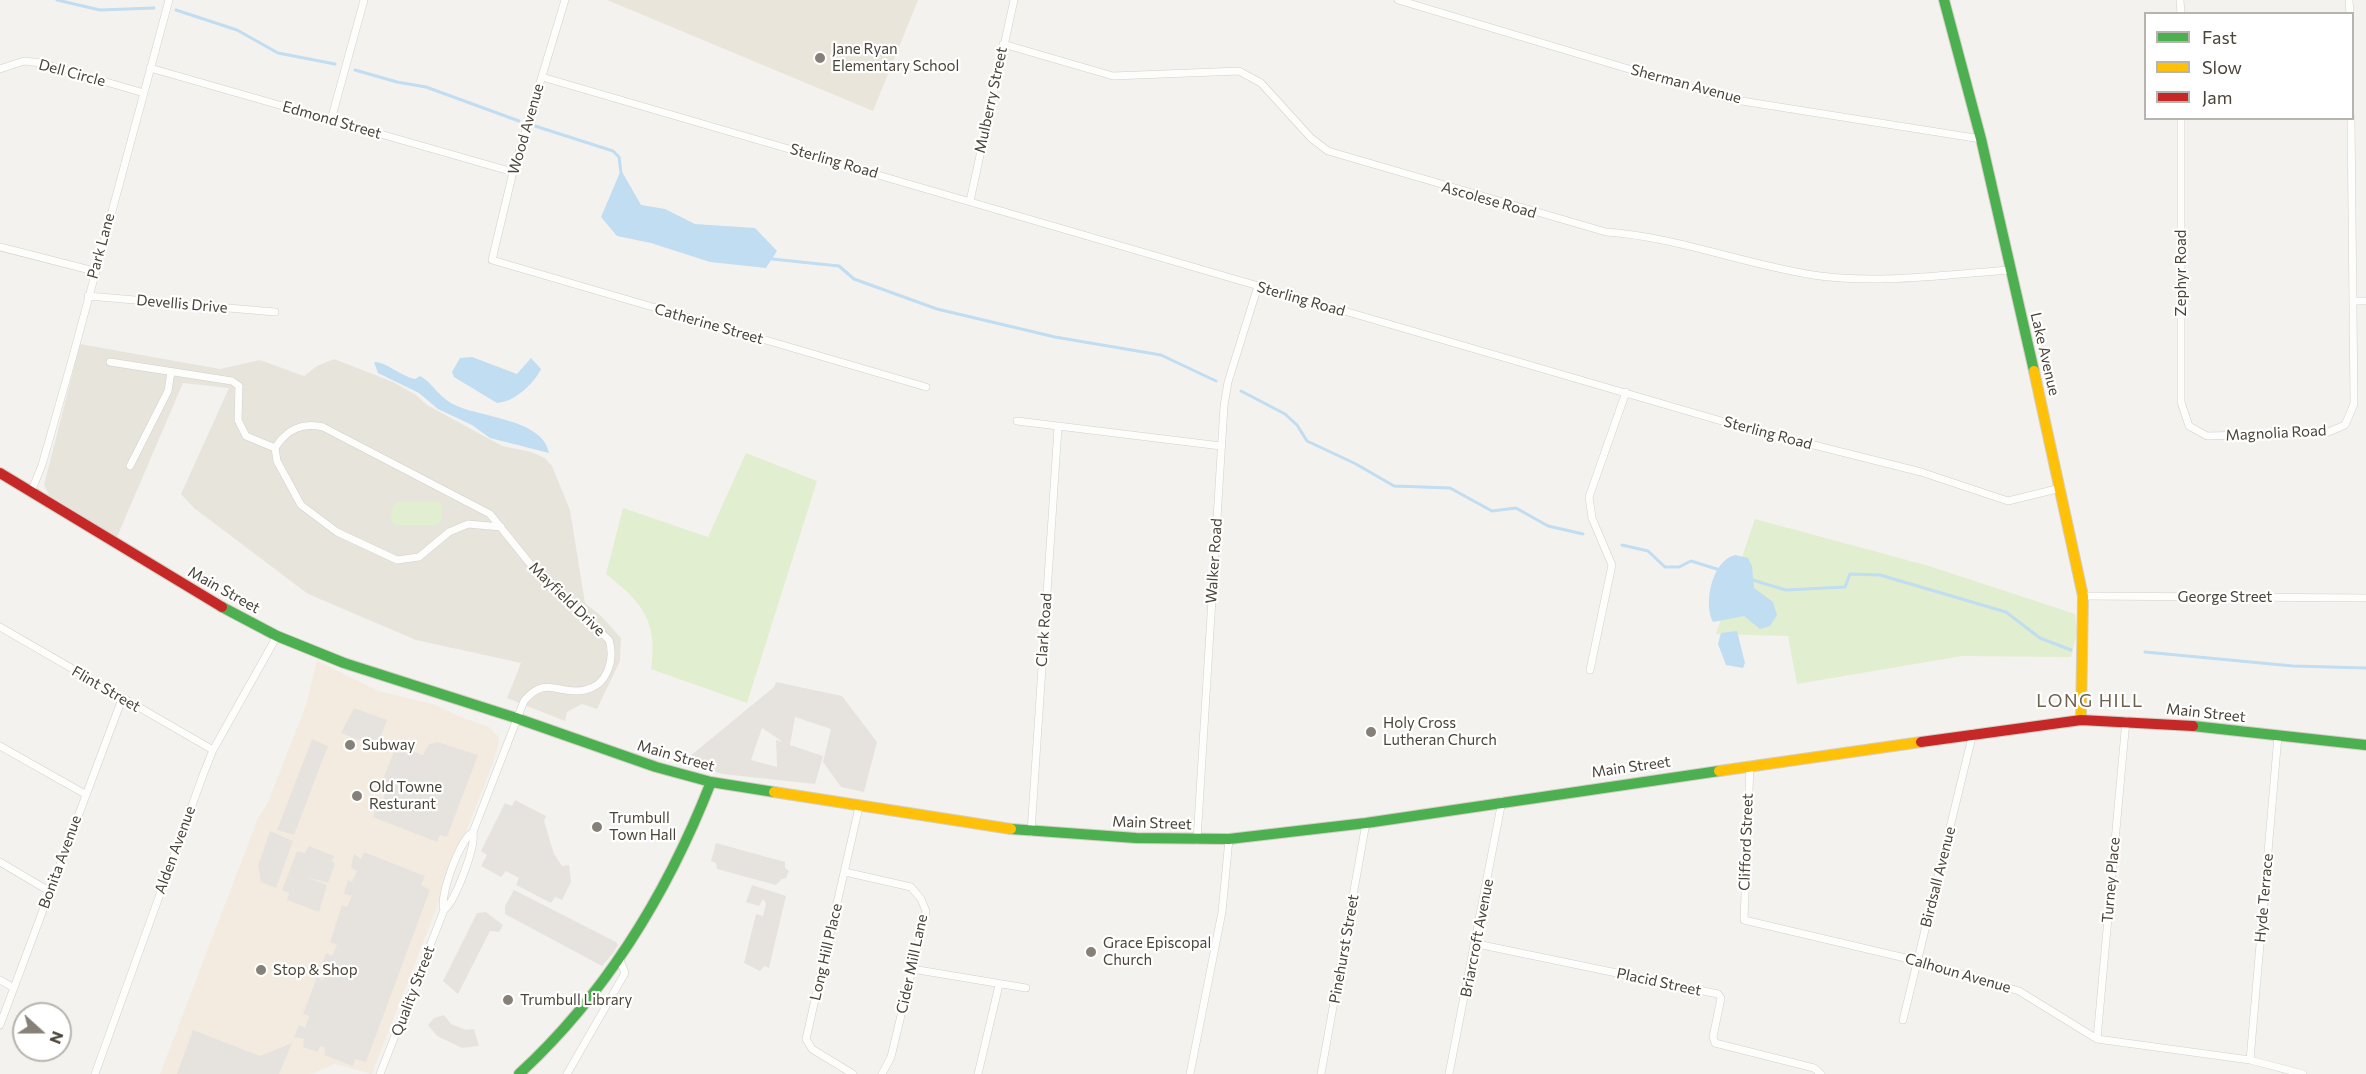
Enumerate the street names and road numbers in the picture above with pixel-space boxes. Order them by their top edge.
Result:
street label: Mulberry Street [971,45,1011,155]
street label: Dell Circle [37,55,107,91]
street label: Sherman Avenue [1629,61,1743,107]
street label: Wood Avenue [504,81,548,177]
street label: Edmond Street [280,97,384,143]
street label: Sterling Road [788,140,880,182]
street label: Ascolese Road [1439,178,1539,222]
street label: Park Lane [84,211,118,281]
street label: Zephyr Road [2172,230,2190,316]
street label: Sterling Road [1255,278,1347,320]
street label: Devellis Drive [136,291,228,317]
street label: Catherine Street [652,300,766,348]
street label: Lake Avenue [2027,311,2063,397]
street label: Sterling Road [1722,413,1814,453]
street label: Magnolia Road [2225,421,2327,445]
street label: Walker Road [1202,518,1226,604]
street label: Mayfield Drive [525,558,609,640]
street label: Main Street [185,563,263,617]
street label: George Street [2177,588,2273,606]
street label: Clark Road [1032,592,1056,668]
street label: Flint Street [68,662,144,716]
street label: Main Street [2165,700,2247,726]
street label: Main Street [635,736,717,776]
street label: Main Street [1590,753,1672,781]
street label: Clifford Street [1735,793,1757,891]
street label: Alden Avenue [151,804,199,896]
street label: Bonita Avenue [35,813,85,911]
street label: Main Street [1112,813,1192,833]
street label: Birdsall Avenue [1917,825,1959,929]
street label: Turney Place [2098,836,2124,924]
street label: Hyde Terrace [2251,853,2277,943]
street label: Briarcroft Avenue [1457,877,1497,999]
street label: Pinehurst Street [1326,893,1362,1005]
street label: Long Hill Place [806,902,846,1002]
street label: Cider Mill Lane [893,913,931,1015]
street label: Quality Street [388,943,438,1039]
street label: Calhoun Avenue [1903,949,2013,997]
street label: Placid Street [1615,964,1703,1000]

